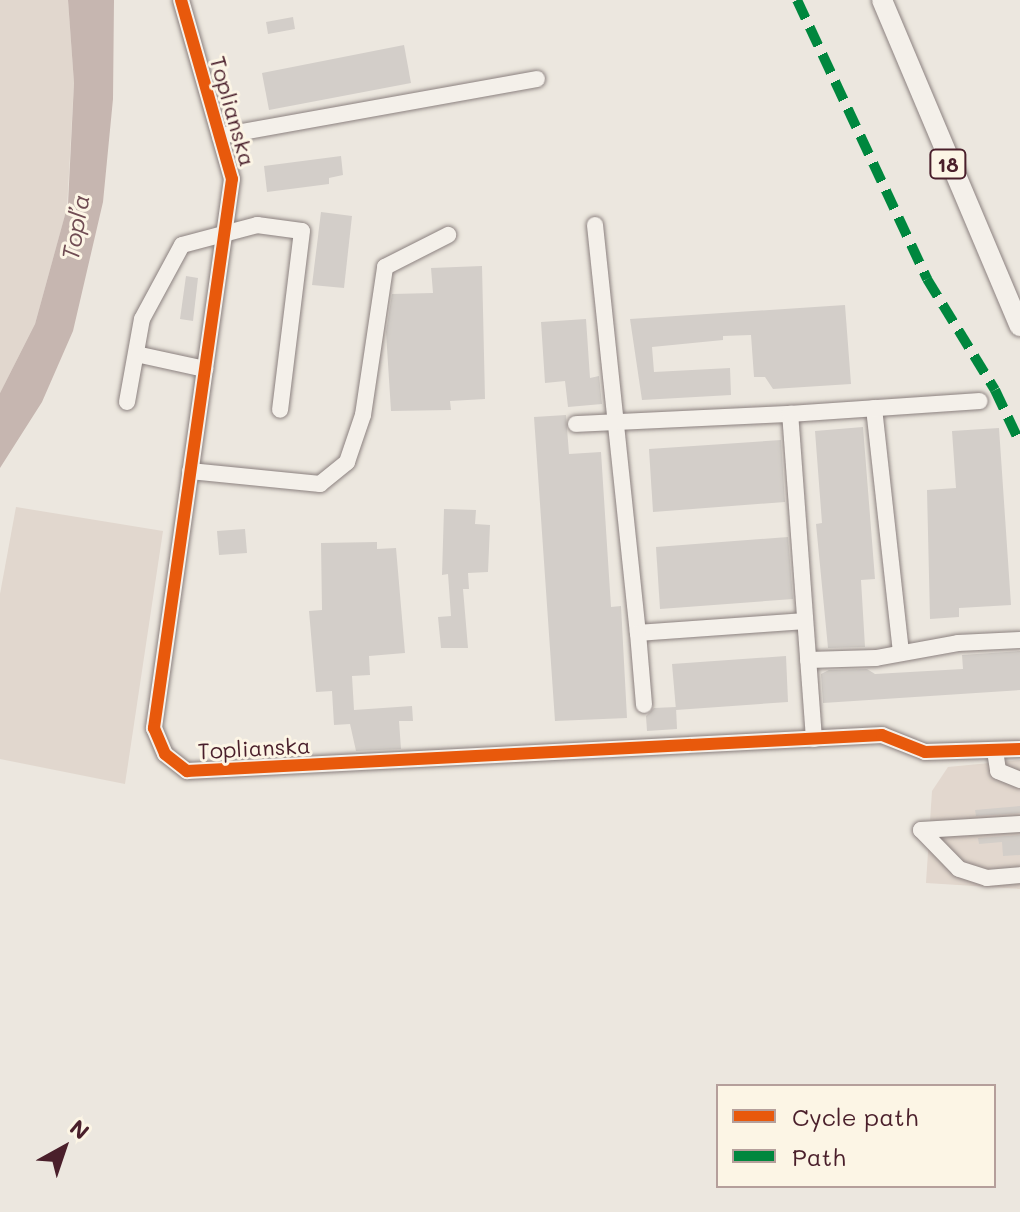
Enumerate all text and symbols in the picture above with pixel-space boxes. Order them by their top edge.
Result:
street label: Toplianska [205,53,261,169]
road number: 18 [928,148,968,180]
water label: Topľa [55,192,95,262]
street label: Toplianska [197,732,311,764]
legend [716,1084,996,1188]
text: Cycle path [792,1101,918,1132]
north arrow [24,1108,104,1188]
text: N [64,1113,95,1146]
text: Path [792,1141,846,1172]

